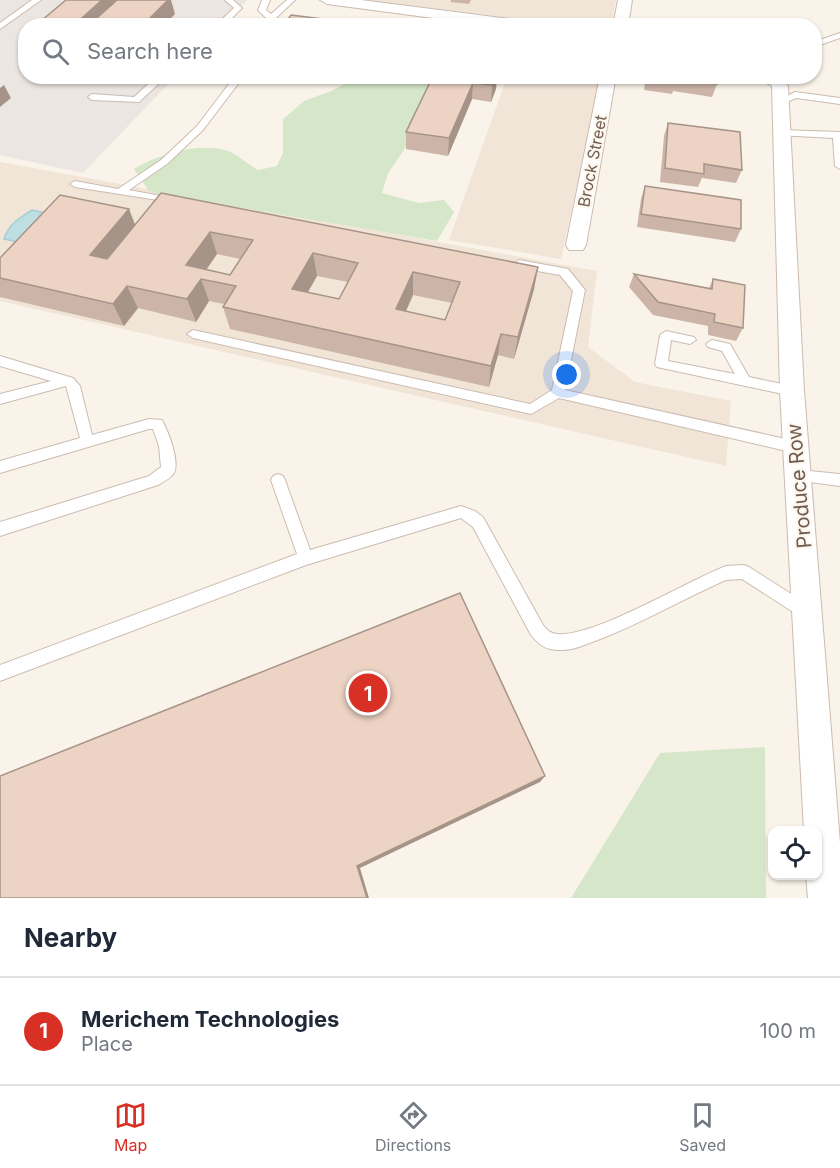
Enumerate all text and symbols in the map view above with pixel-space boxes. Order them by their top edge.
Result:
search box [18,18,822,84]
icon: search [39,35,72,68]
text: Search here [87,38,213,64]
street label: Brock Street [573,113,611,209]
your location [552,360,581,389]
street label: Produce Row [782,423,816,549]
pin: 1 [348,670,388,716]
map controls [768,826,822,880]
button: locate [768,826,822,880]
text: Nearby [24,922,117,953]
text: Merichem Technologies [81,1006,339,1032]
text: 1 [39,1019,48,1043]
text: 100 m [759,1019,816,1043]
text: Place [81,1032,133,1056]
tab: Map [114,1099,147,1155]
tab: Directions [375,1099,451,1155]
tab: Saved [679,1099,726,1155]

